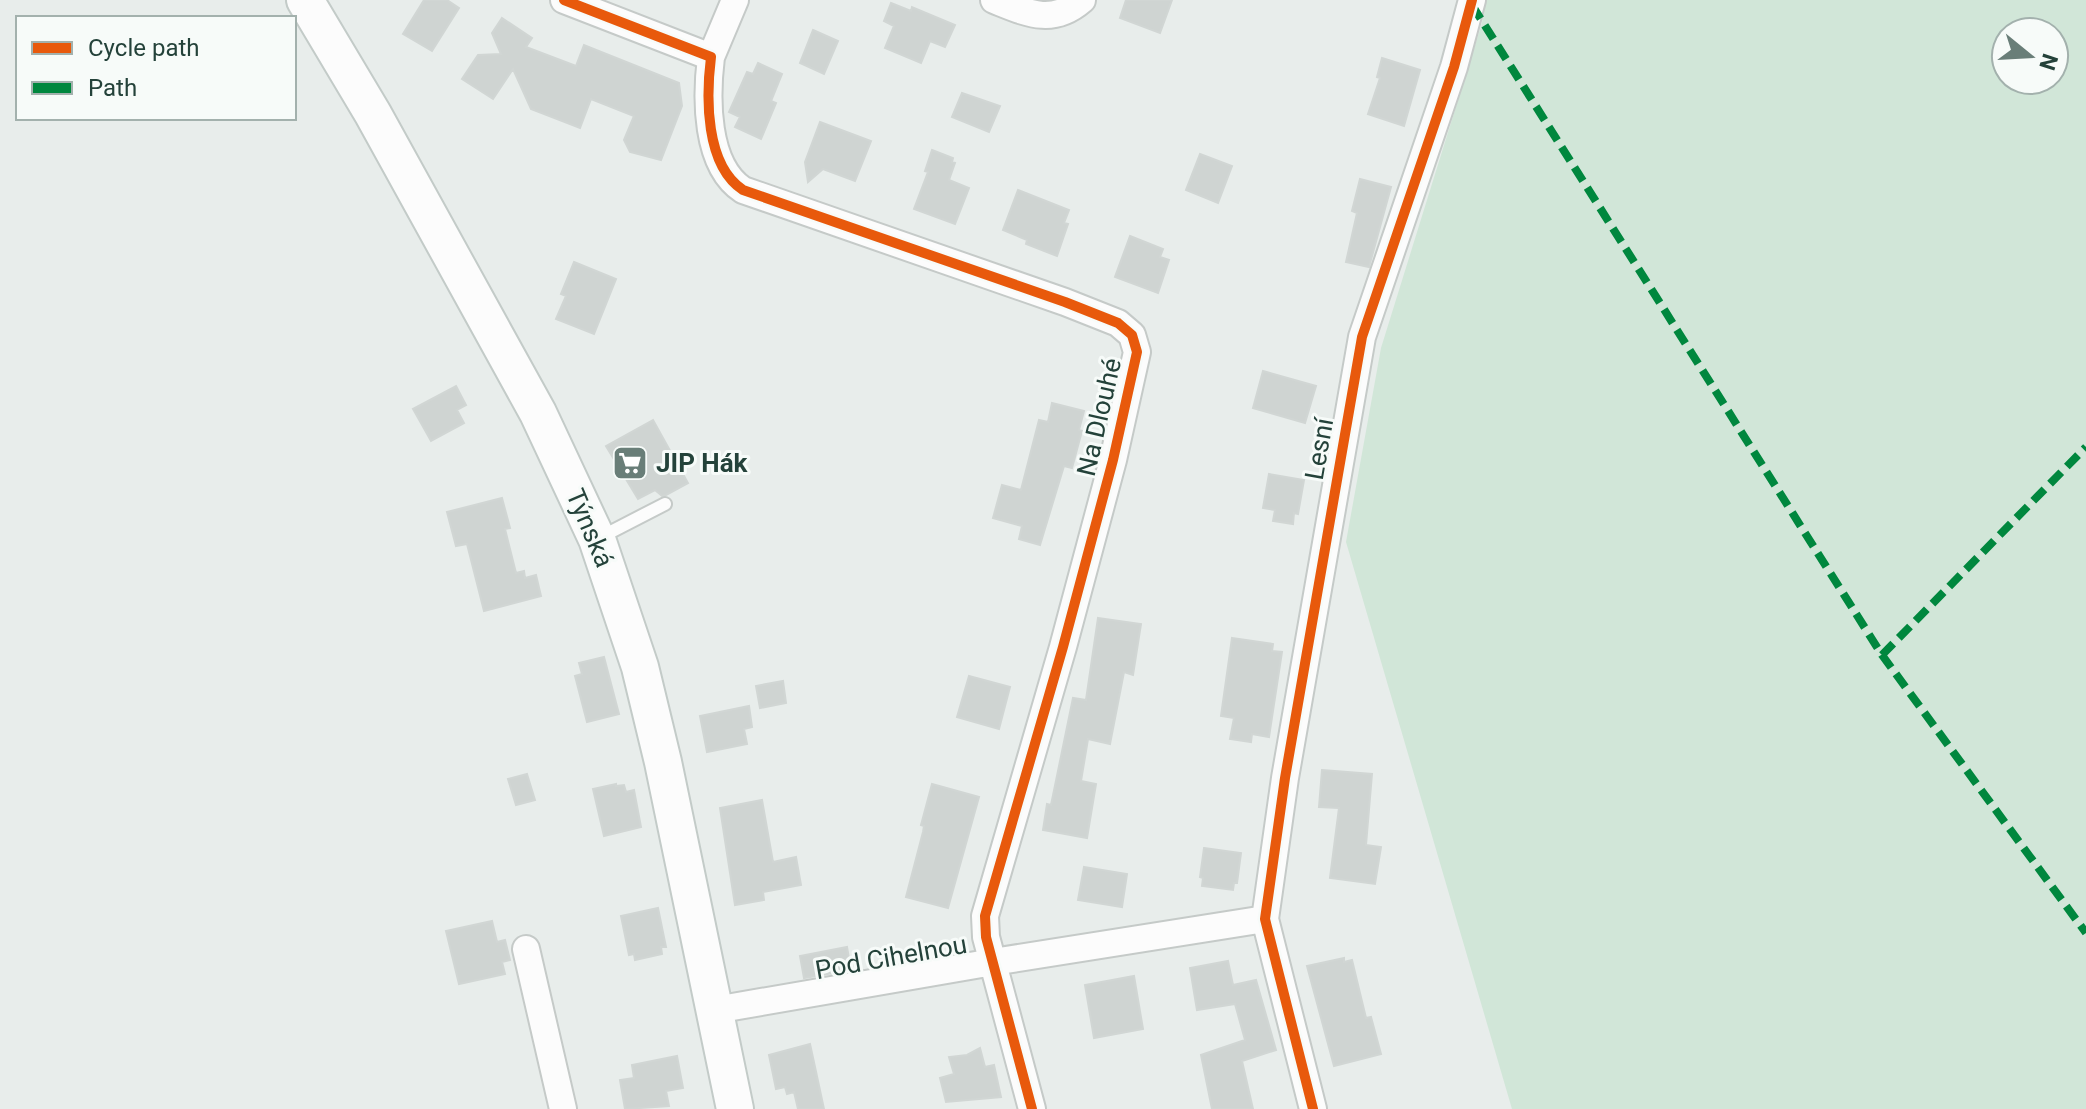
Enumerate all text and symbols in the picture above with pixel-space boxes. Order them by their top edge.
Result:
legend [16,16,296,120]
north arrow [1990,16,2070,96]
text: Cycle path [88,34,200,62]
text: N [2034,51,2063,73]
text: Path [88,74,137,102]
street label: Na Dlouhé [1071,355,1127,479]
street label: Lesní [1299,414,1339,482]
supermarket icon: JIP Hák [611,444,649,482]
place label: JIP Hák [656,448,749,478]
street label: Týnská [560,484,620,572]
street label: Pod Cihelnou [813,929,969,985]

